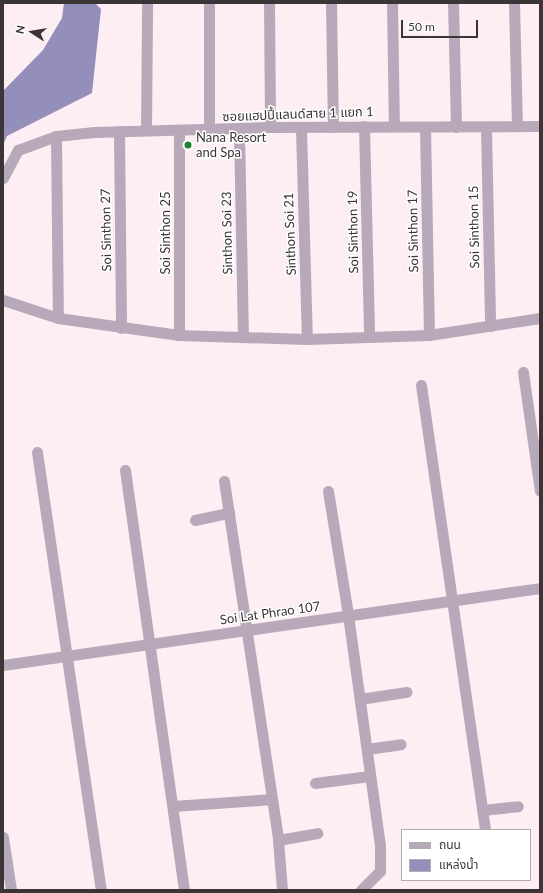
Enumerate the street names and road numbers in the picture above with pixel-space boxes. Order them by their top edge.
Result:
street label: ซอยแฮปปี้แลนด์สาย 1 แยก 1 [222,104,374,124]
street label: Soi Sinthon 15 [465,185,483,269]
street label: Soi Sinthon 27 [97,188,115,272]
street label: Soi Sinthon 17 [404,189,422,273]
street label: Soi Sinthon 19 [344,190,362,274]
street label: Soi Sinthon 25 [157,191,173,275]
street label: Sinthon Soi 23 [218,191,236,275]
street label: Sinthon Soi 21 [281,192,299,276]
street label: Soi Lat Phrao 107 [219,598,321,628]

